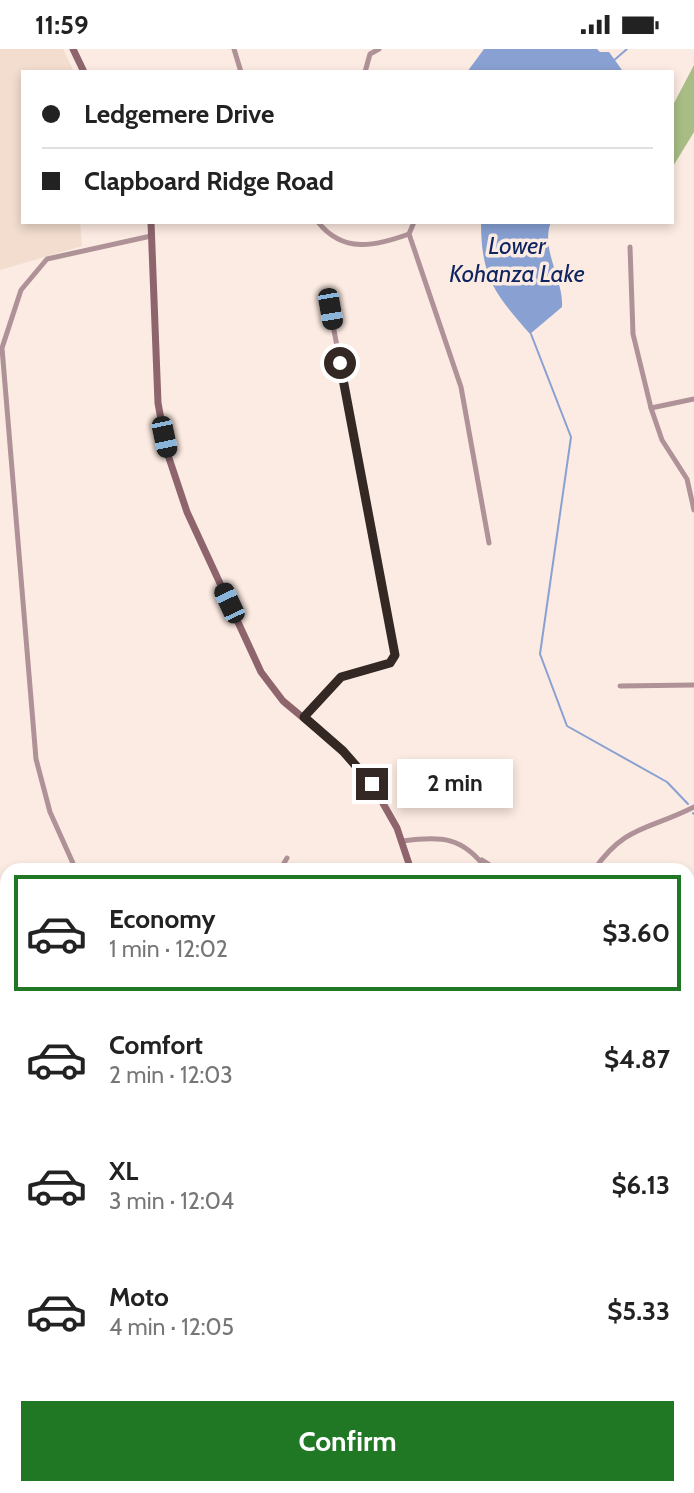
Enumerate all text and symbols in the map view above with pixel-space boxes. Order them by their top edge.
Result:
text: 11:59 [35,9,89,41]
text: Ledgemere Drive [84,98,274,130]
text: Clapboard Ridge Road [84,165,334,197]
water label: Lower Kohanza Lake [449,231,585,288]
car [317,286,344,332]
route start [324,347,356,379]
car [150,414,179,460]
car [211,580,248,626]
callout: 2 min [396,759,512,809]
route end [356,768,388,800]
text: 2 min [427,769,483,797]
icon: car [25,902,88,965]
text: Economy [109,903,215,935]
text: $3.60 [602,917,670,949]
text: 1 min · 12:02 [109,935,228,963]
icon: car [25,1028,88,1091]
text: Comfort [109,1029,203,1061]
text: $4.87 [604,1043,670,1075]
text: 2 min · 12:03 [109,1061,233,1089]
icon: car [25,1154,88,1217]
text: XL [109,1155,138,1187]
text: $6.13 [611,1169,670,1201]
text: 3 min · 12:04 [109,1187,234,1215]
icon: car [25,1280,88,1343]
text: Moto [109,1281,169,1313]
text: $5.33 [607,1295,670,1327]
text: 4 min · 12:05 [109,1313,234,1341]
button: Confirm [21,1401,674,1481]

